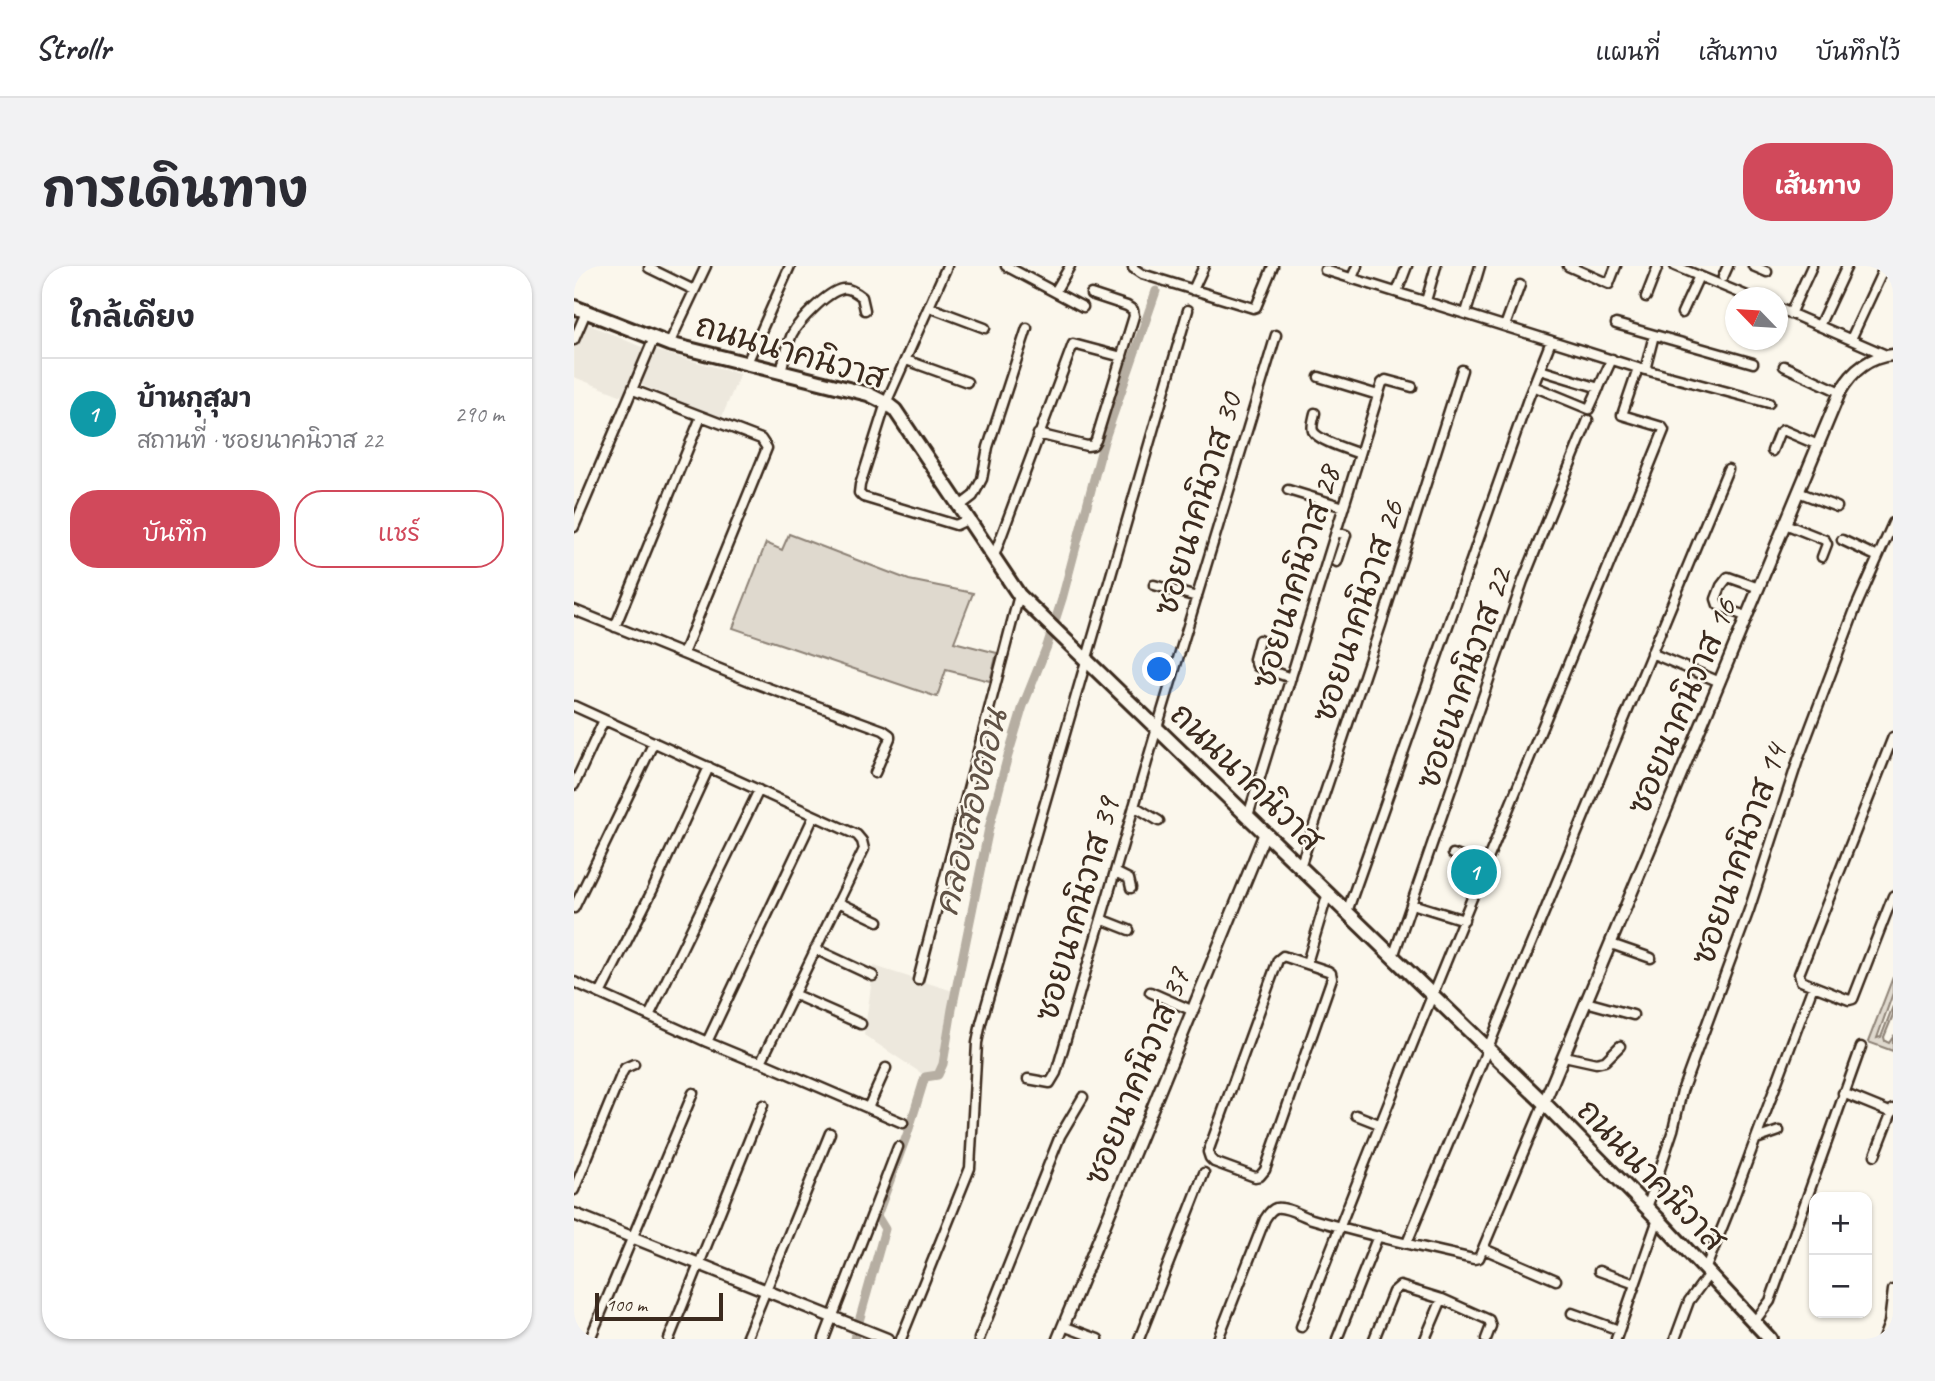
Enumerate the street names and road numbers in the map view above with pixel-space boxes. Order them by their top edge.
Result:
street label: ถนนนาคนิวาส [691,304,893,399]
street label: ซอยนาคนิวาส 30 [1144,386,1252,621]
street label: ซอยนาคนิวาส 28 [1242,458,1351,694]
street label: ซอยนาคนิวาส 26 [1302,494,1414,727]
street label: ซอยนาคนิวาส 22 [1407,560,1522,794]
street label: ซอยนาคนิวาส 16 [1618,591,1747,821]
street label: ถนนนาคนิวาส [1161,694,1333,861]
street label: ซอยนาคนิวาส 14 [1682,736,1797,970]
street label: ซอยนาคนิวาส 39 [1025,790,1130,1026]
street label: ซอยนาคนิวาส 37 [1074,960,1200,1191]
street label: ถนนนาคนิวาส [1568,1090,1736,1261]

